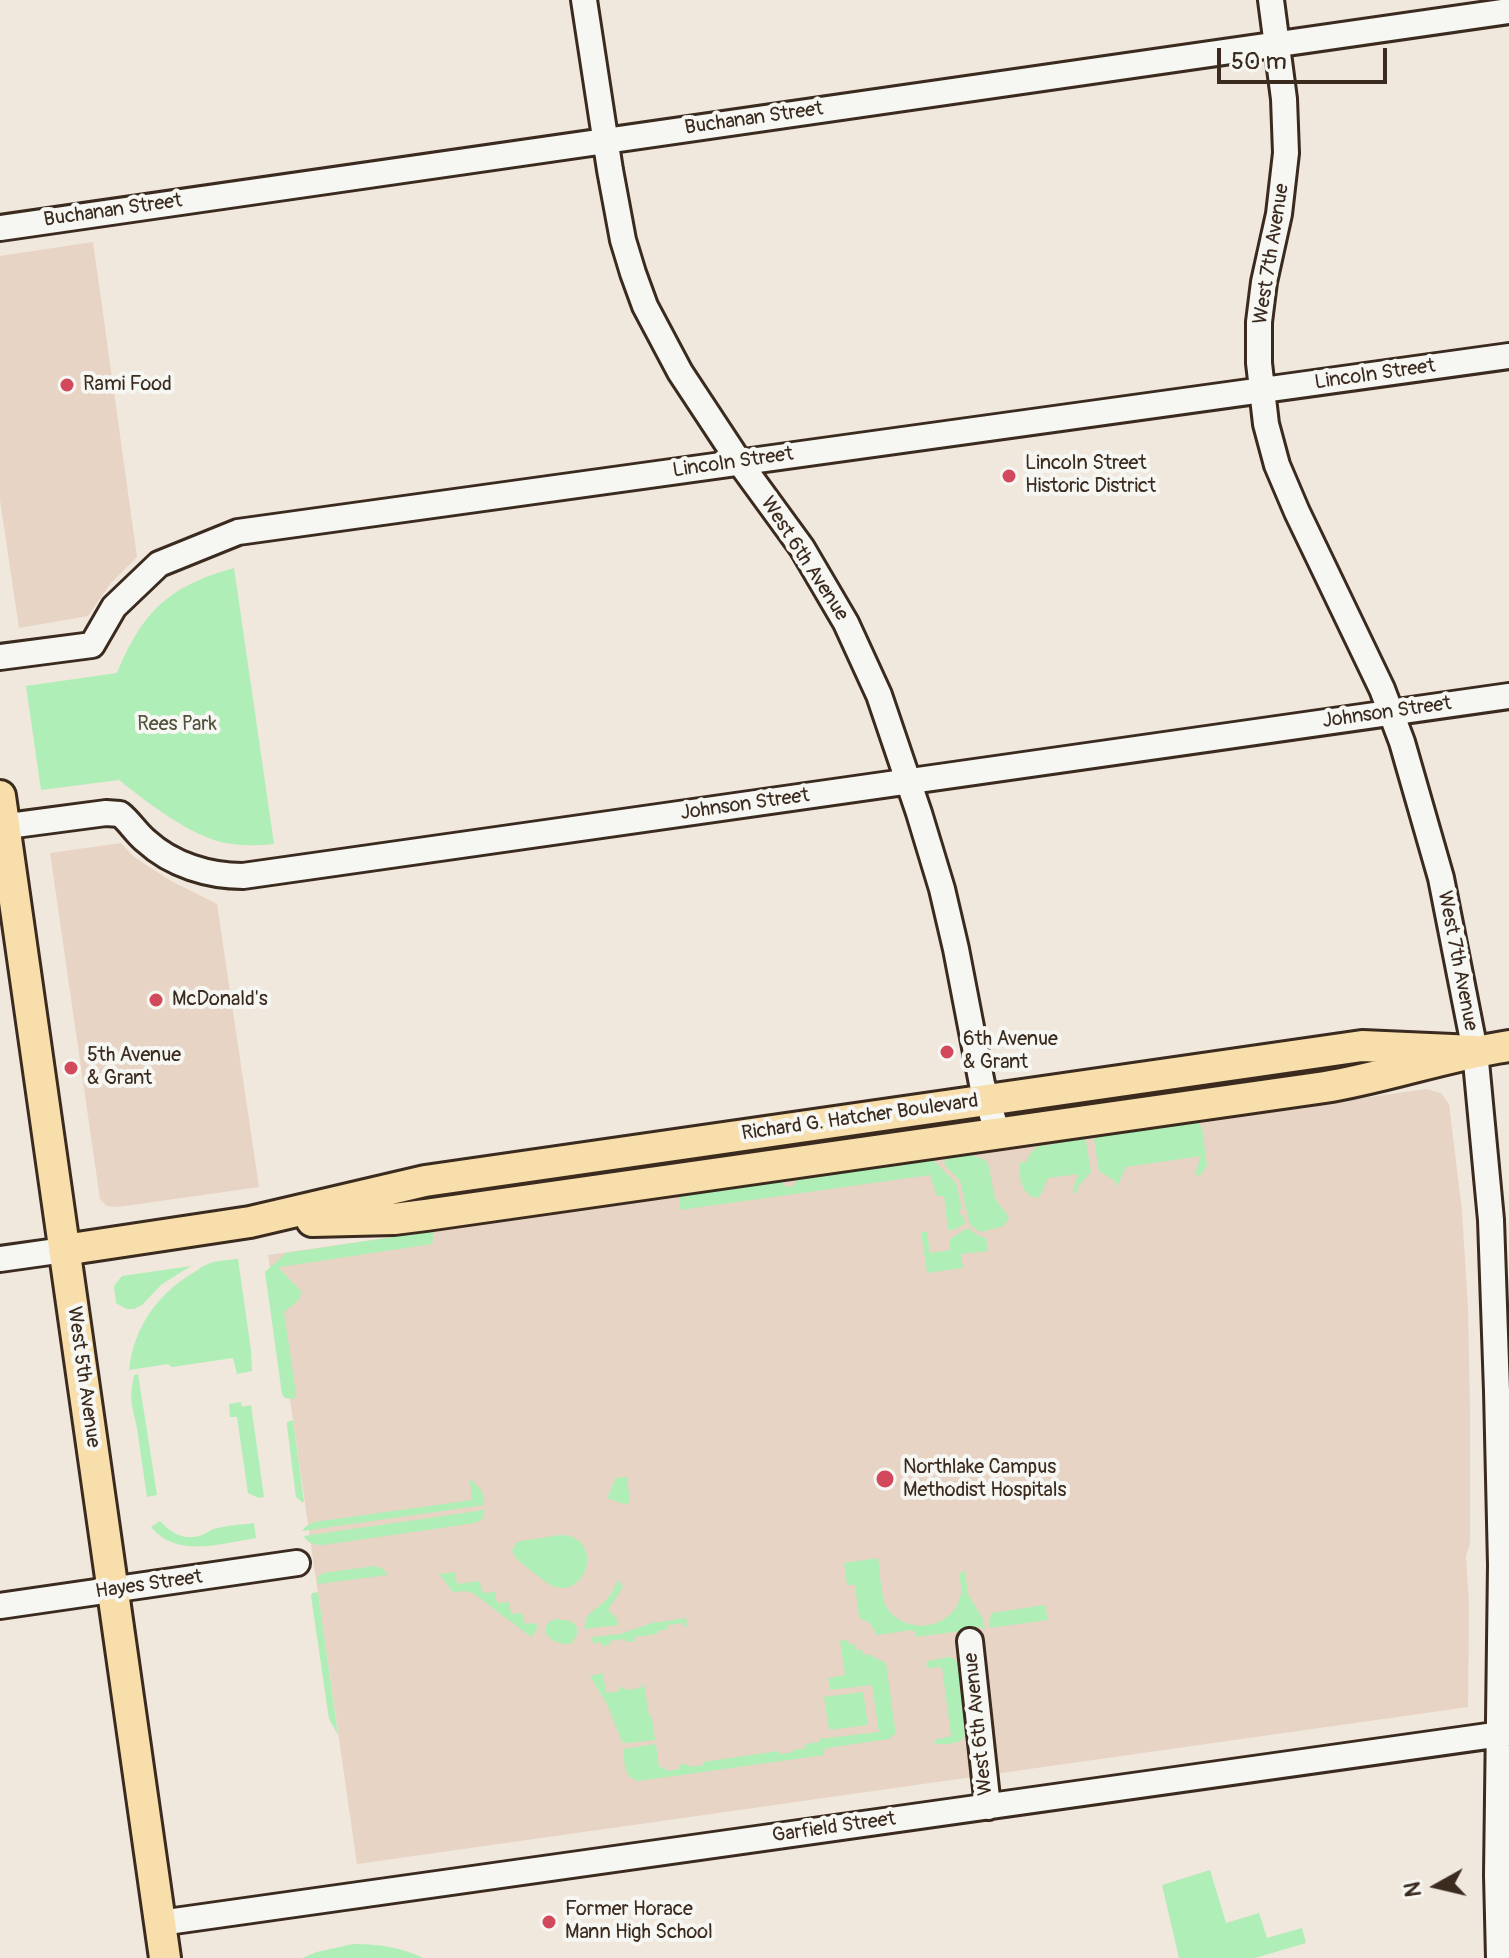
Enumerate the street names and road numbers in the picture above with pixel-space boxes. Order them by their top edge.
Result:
street label: Buchanan Street [683,97,825,141]
street label: West 7th Avenue [1249,182,1295,326]
street label: Buchanan Street [42,189,184,233]
street label: Lincoln Street [1313,355,1437,395]
street label: Lincoln Street [671,443,795,483]
street label: West 6th Avenue [755,492,853,626]
street label: Johnson Street [1321,692,1453,734]
street label: Johnson Street [679,784,811,826]
street label: West 7th Avenue [1432,889,1482,1033]
street label: Richard G. Hatcher Boulevard [740,1090,980,1146]
street label: West 5th Avenue [61,1305,105,1449]
street label: Hayes Street [94,1566,204,1604]
street label: West 6th Avenue [960,1652,998,1796]
street label: Garfield Street [771,1807,897,1849]

